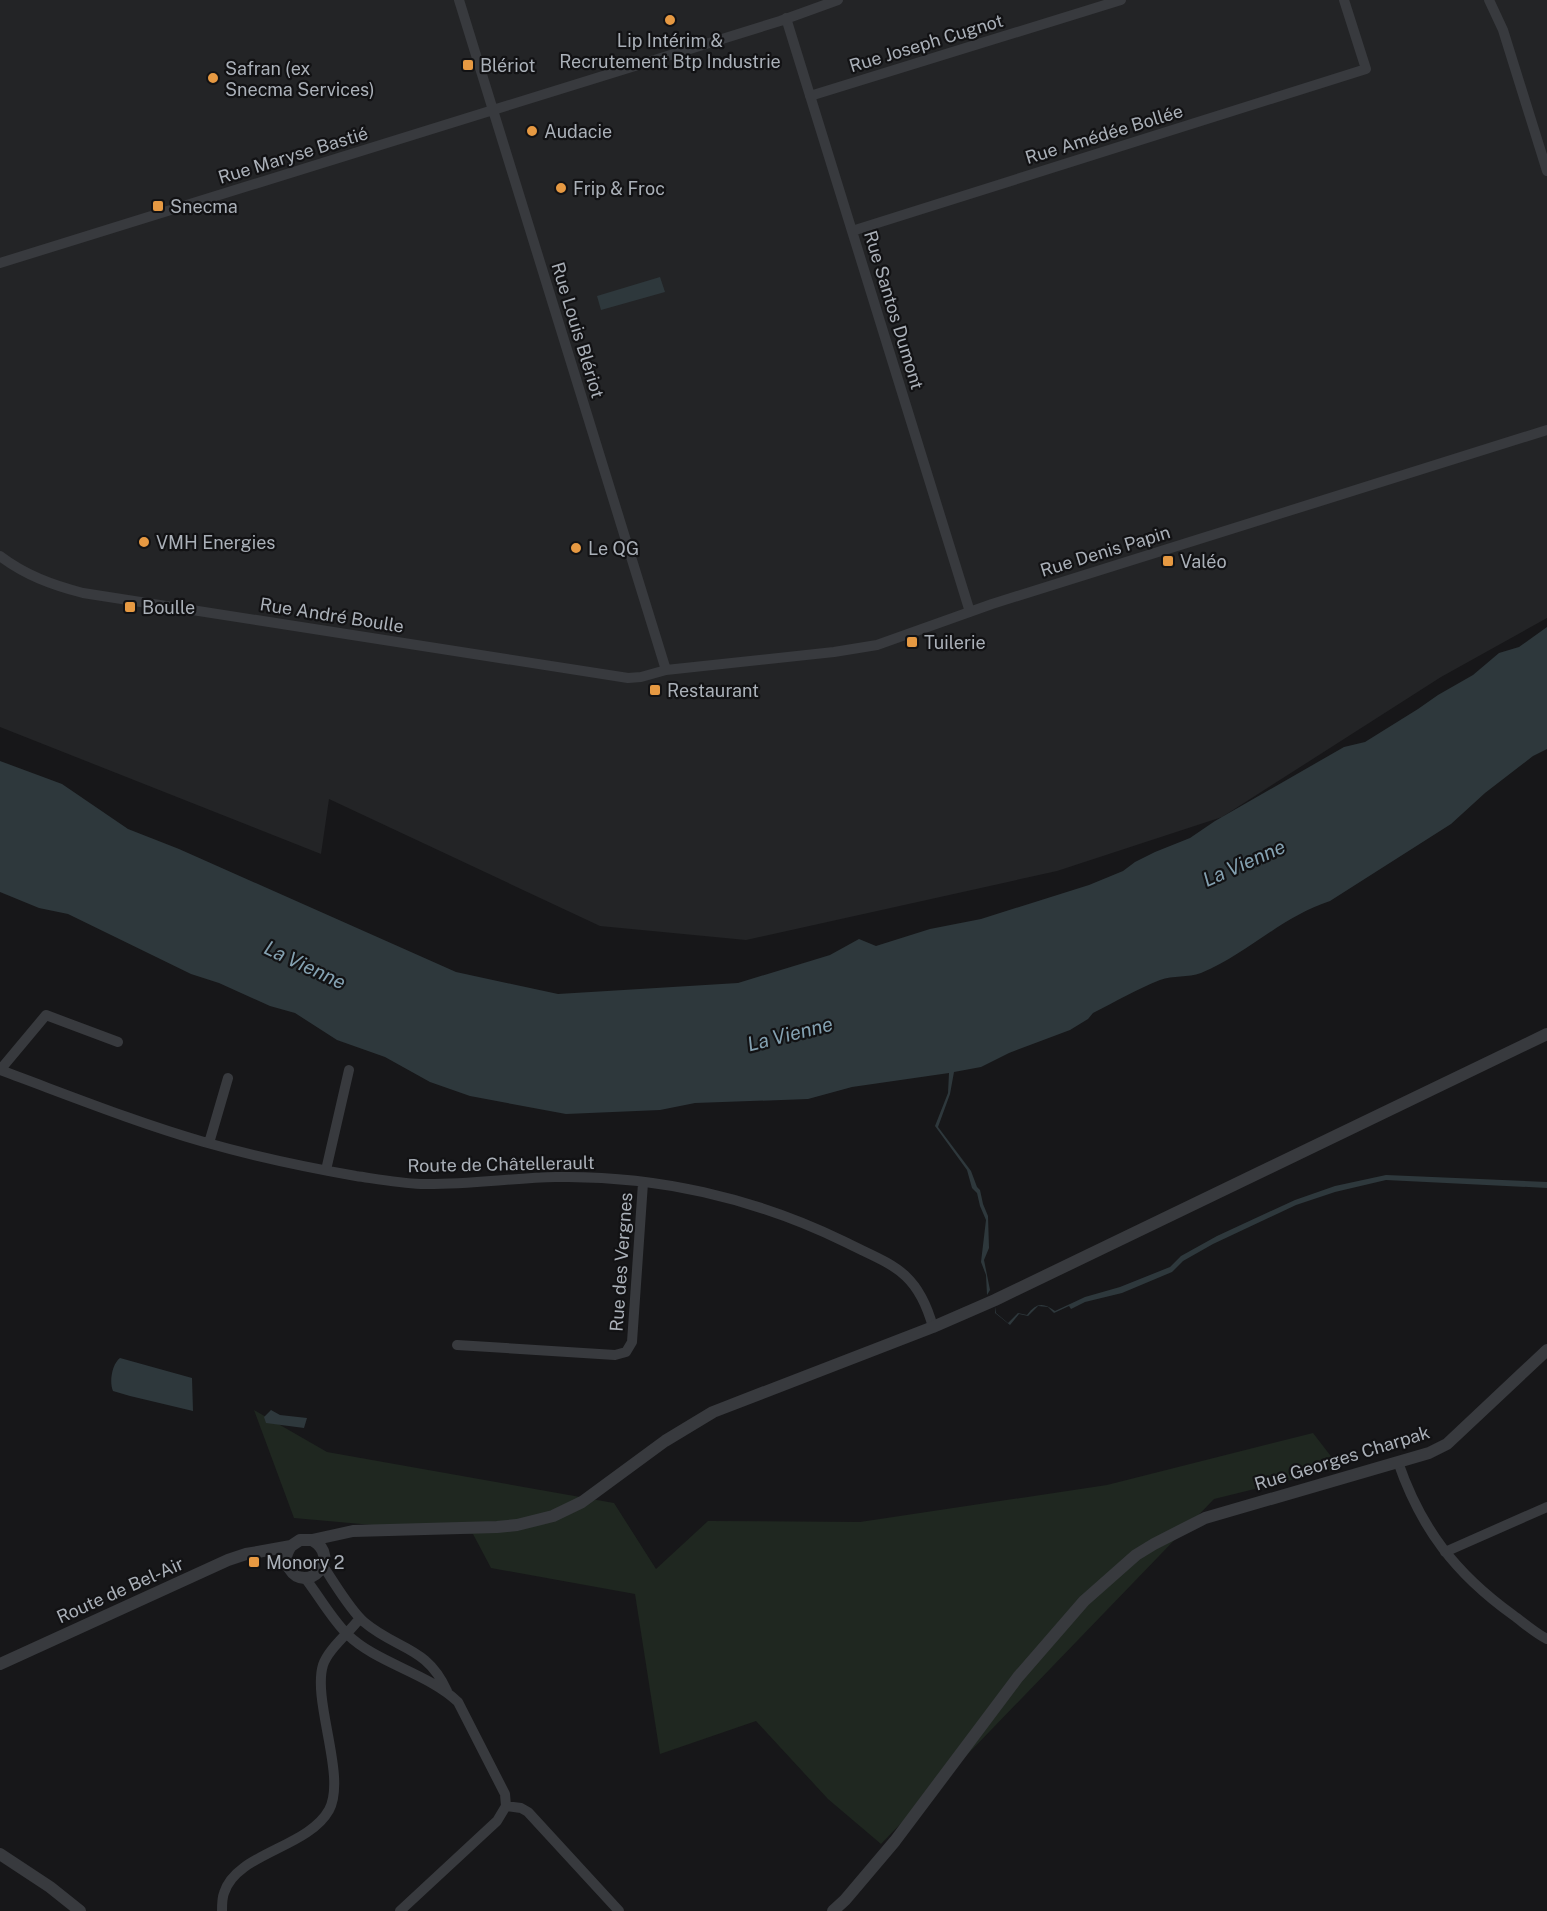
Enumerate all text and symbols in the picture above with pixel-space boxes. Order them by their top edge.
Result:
street label: Rue Joseph Cugnot [846,10,1006,76]
marker: Lip Intérim & Recrutement Btp Industrie [663,13,677,27]
place label: Lip Intérim & Recrutement Btp Industrie [559,30,781,72]
place label: Blériot [480,55,536,76]
place label: Safran (ex Snecma Services) [225,58,375,100]
marker: Blériot [461,58,475,72]
marker: Safran (ex Snecma Services) [206,71,220,85]
street label: Rue Amédée Bollée [1023,100,1185,168]
place label: Audacie [544,121,612,142]
street label: Rue Maryse Bastié [216,122,370,188]
marker: Audacie [525,124,539,138]
place label: Frip & Froc [573,178,665,199]
marker: Frip & Froc [554,181,568,195]
place label: Snecma [170,196,238,217]
marker: Snecma [151,199,165,213]
street label: Rue Santos Dumont [860,228,928,392]
street label: Rue Louis Blériot [547,259,609,401]
street label: Rue Denis Papin [1037,521,1173,581]
place label: VMH Energies [156,532,275,553]
marker: VMH Energies [137,535,151,549]
place label: Le QG [588,538,639,559]
marker: Le QG [569,541,583,555]
place label: Valéo [1180,551,1227,572]
marker: Valéo [1161,554,1175,568]
street label: Rue André Boulle [258,593,406,637]
place label: Boulle [142,597,195,618]
marker: Boulle [123,600,137,614]
place label: Tuilerie [924,632,986,653]
marker: Tuilerie [905,635,919,649]
place label: Restaurant [667,680,759,701]
marker: Restaurant [648,683,662,697]
water label: La Vienne [1199,834,1289,892]
water label: La Vienne [260,936,350,994]
water label: La Vienne [745,1012,835,1056]
street label: Route de Châtellerault [407,1152,595,1176]
street label: Rue des Vergnes [606,1192,636,1332]
street label: Rue Georges Charpak [1252,1421,1432,1495]
place label: Monory 2 [266,1552,345,1573]
street label: Route de Bel-Air [53,1553,187,1627]
marker: Monory 2 [247,1555,261,1569]

